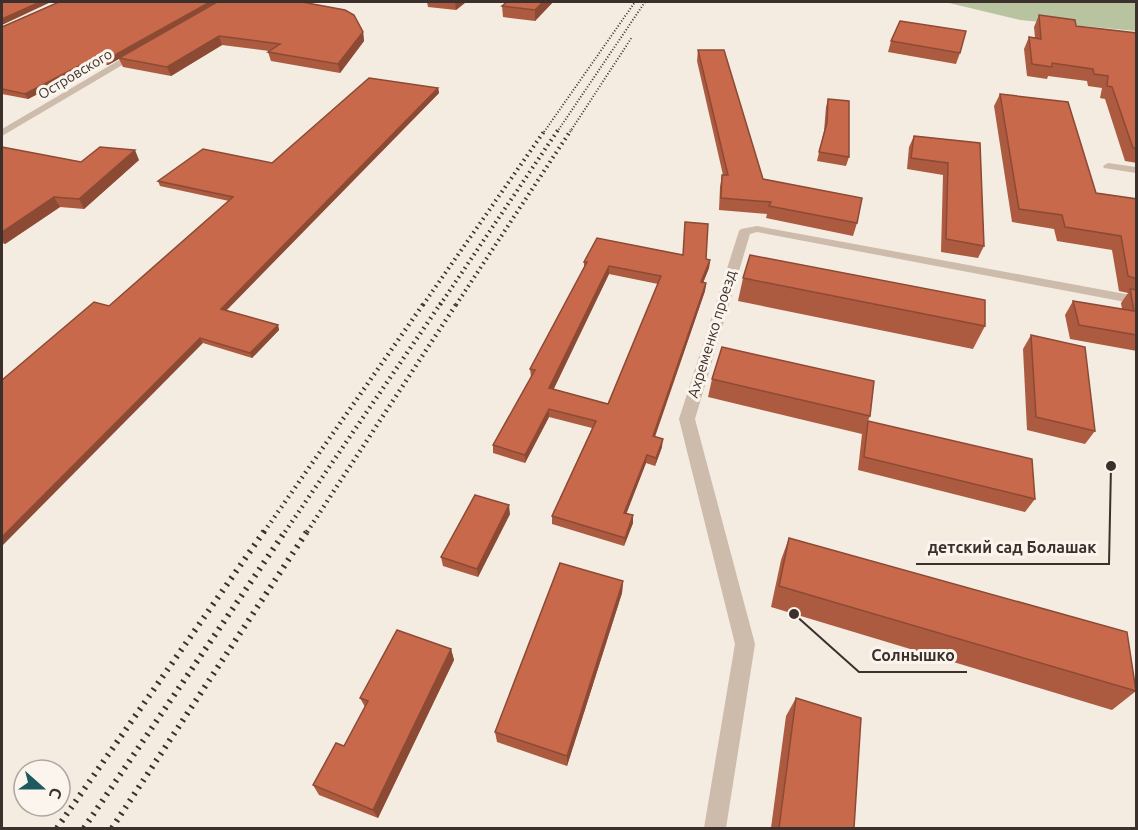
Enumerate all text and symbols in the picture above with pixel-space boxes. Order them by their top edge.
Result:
street label: Островского [35,46,115,102]
street label: Ахременко проезд [684,268,739,400]
callout: детский сад Болашак [916,530,1109,564]
text: детский сад Болашак [928,538,1096,556]
callout: Солнышко [859,638,967,672]
text: Солнышко [871,646,955,664]
north arrow [12,758,72,818]
text: С [46,785,66,801]

